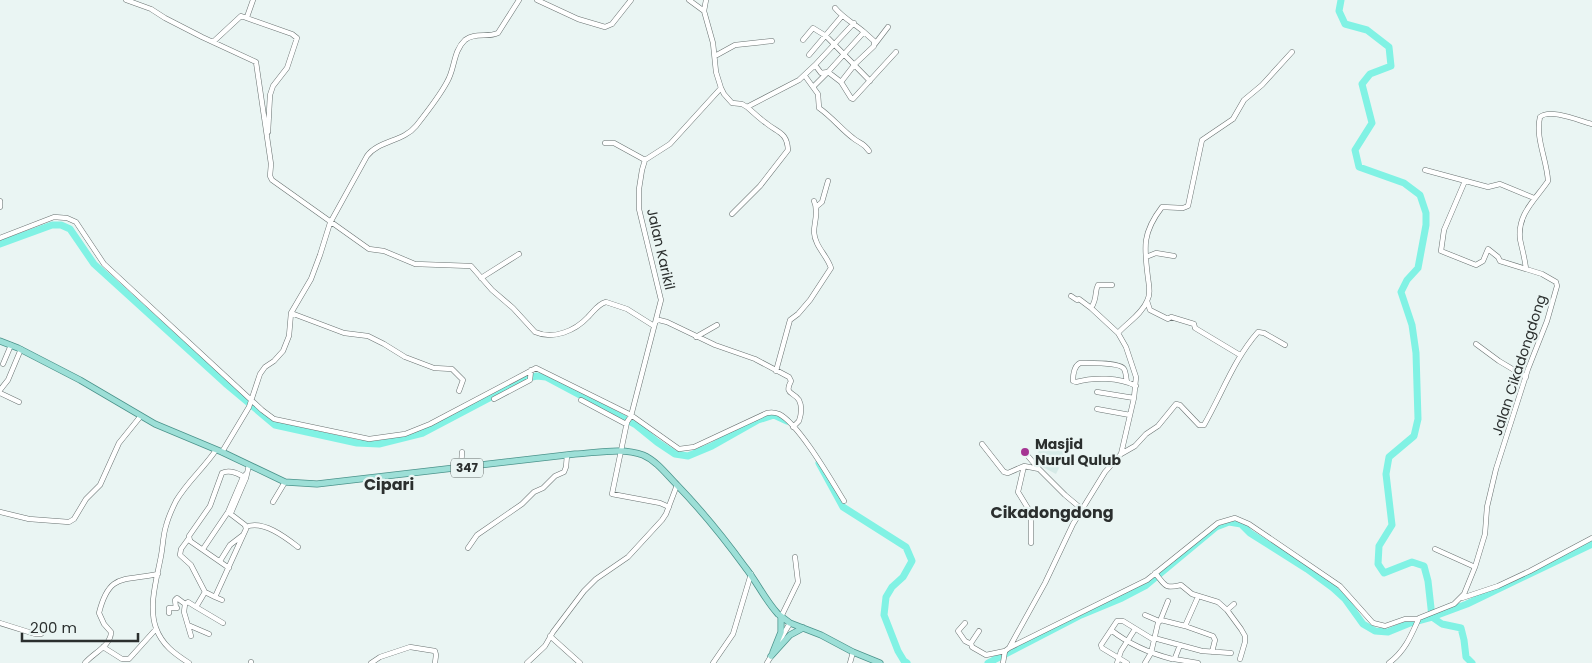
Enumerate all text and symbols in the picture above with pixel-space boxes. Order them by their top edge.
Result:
street label: Jalan Karikil [642,206,680,292]
street label: Jalan Cikadongdong [1487,292,1551,438]
place label: Masjid Nurul Qulub [1035,434,1122,470]
marker: Masjid Nurul Qulub [1019,446,1031,458]
road number: 347 [451,458,483,478]
district label: Cipari [364,473,414,496]
district label: Cikadongdong [990,501,1114,524]
scale bar [22,610,139,642]
text: 200 m [30,617,77,638]

